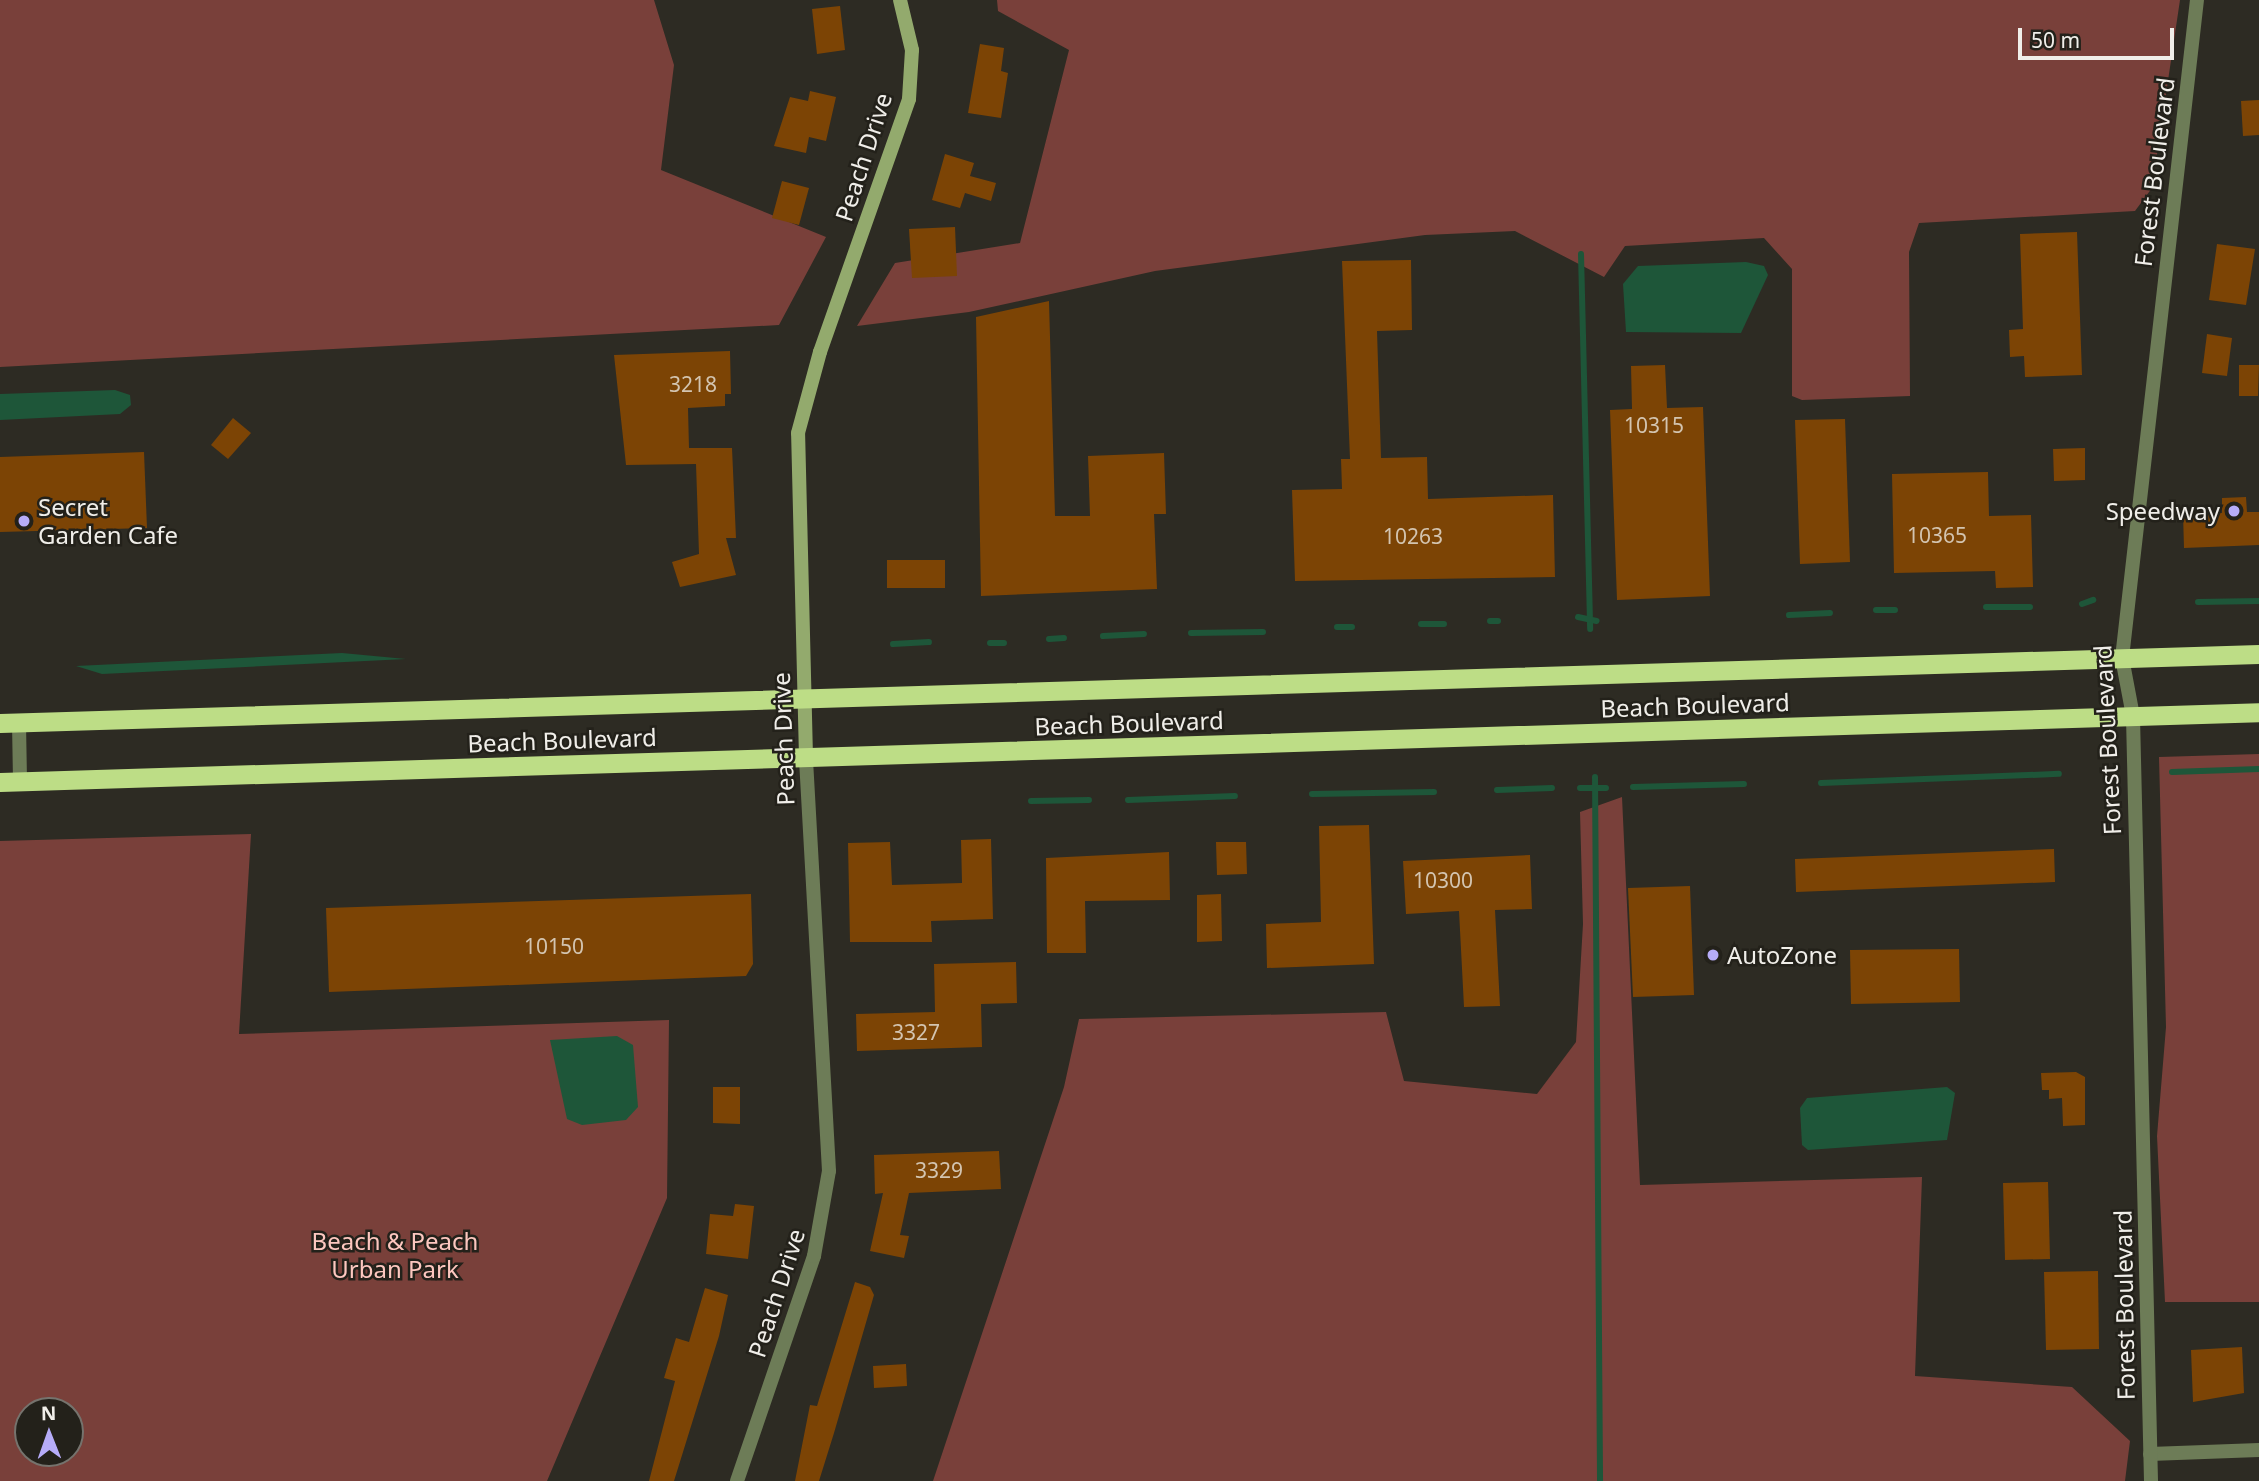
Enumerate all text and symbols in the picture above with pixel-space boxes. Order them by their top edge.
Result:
scale bar [2021,14,2177,58]
text: 50 m [2031,26,2080,54]
street label: Forest Boulevard [2128,76,2180,268]
street label: Peach Drive [829,89,897,225]
house number: 3218 [669,371,717,397]
house number: 10315 [1624,412,1684,438]
place label: Secret Garden Cafe [38,493,178,549]
place label: Speedway [2106,497,2220,525]
marker: Speedway [2226,503,2242,519]
marker: Secret Garden Cafe [16,513,32,529]
house number: 10365 [1907,522,1967,548]
house number: 10263 [1383,523,1443,549]
street label: Forest Boulevard [2088,644,2126,836]
street label: Peach Drive [766,672,800,806]
street label: Beach Boulevard [1600,687,1790,723]
street label: Beach Boulevard [1034,705,1224,741]
street label: Beach Boulevard [467,722,657,758]
house number: 10300 [1413,867,1473,893]
house number: 10150 [524,933,584,959]
place label: AutoZone [1727,941,1837,969]
marker: AutoZone [1705,947,1721,963]
house number: 3327 [892,1019,940,1045]
house number: 3329 [915,1157,963,1183]
street label: Forest Boulevard [2108,1210,2140,1400]
street label: Peach Drive [742,1225,810,1361]
park label: Beach & Peach Urban Park [312,1227,478,1283]
north arrow [14,1397,84,1467]
text: N [41,1400,57,1426]

